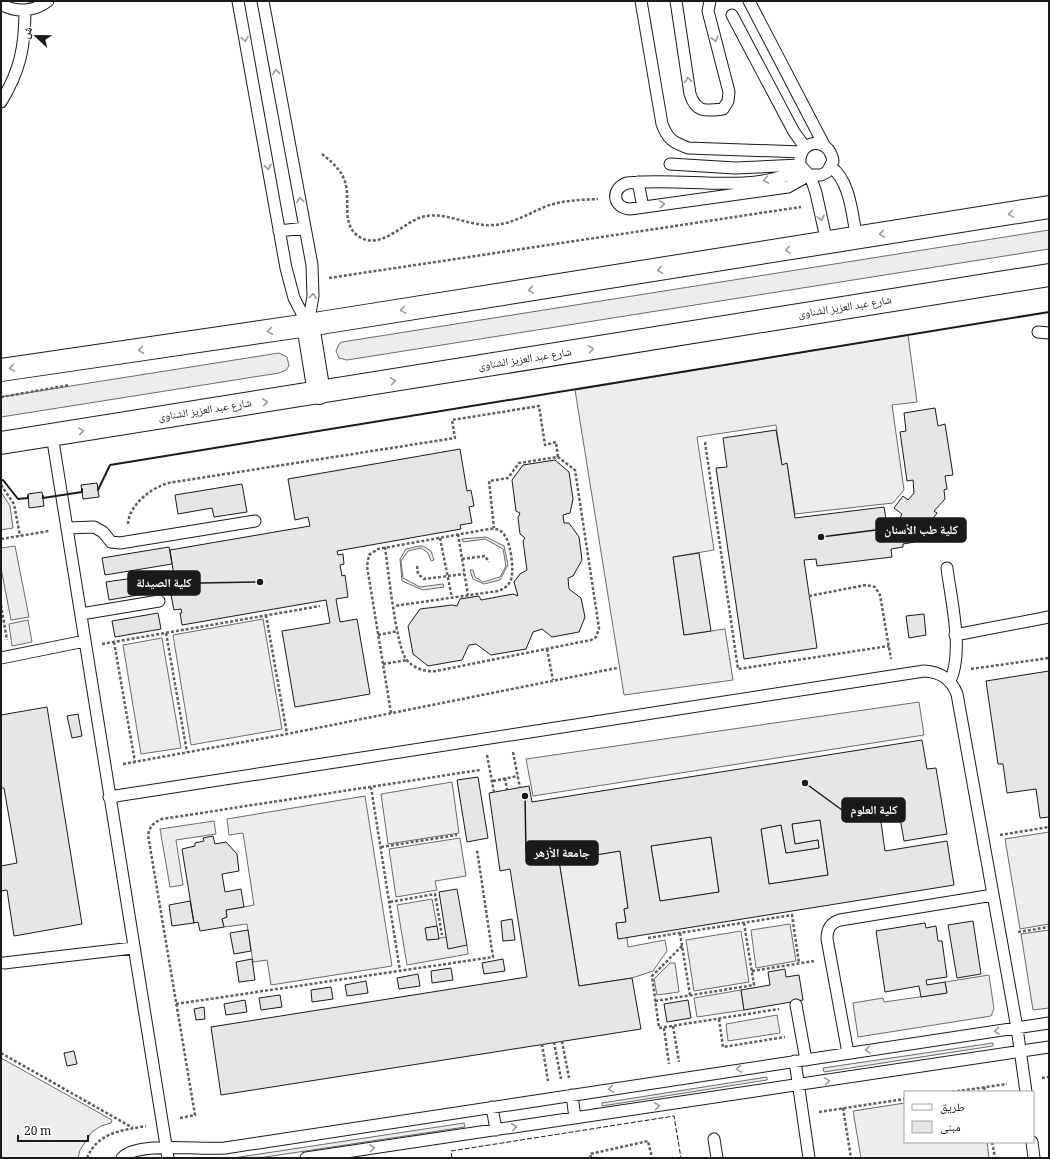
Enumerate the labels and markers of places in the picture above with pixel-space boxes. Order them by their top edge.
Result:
callout: كلية طب الأسنان [876,518,966,542]
callout: كلية الصيدلة [128,571,200,595]
callout: كلية العلوم [842,798,905,822]
callout: جامعة الأزهر [526,841,598,865]

